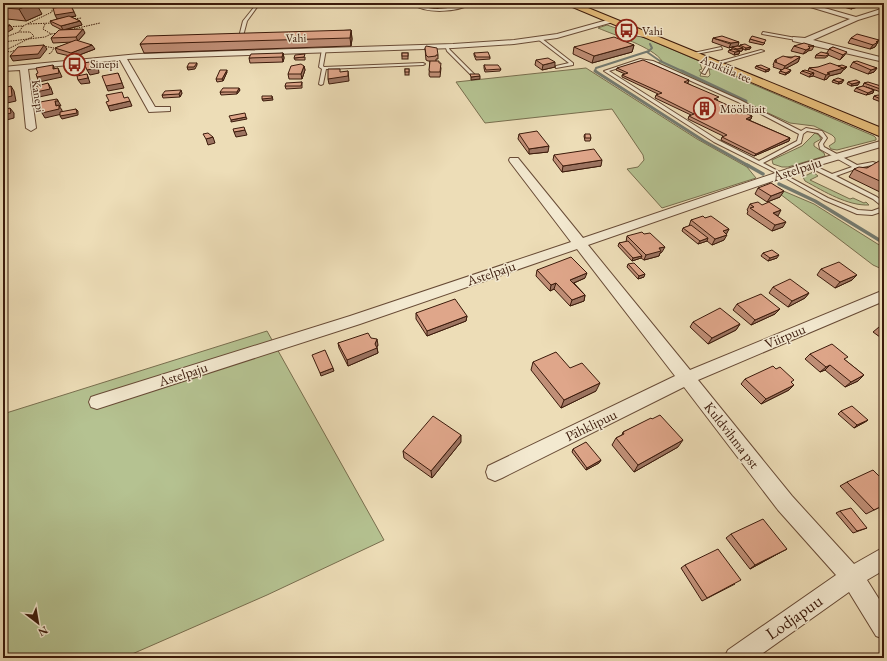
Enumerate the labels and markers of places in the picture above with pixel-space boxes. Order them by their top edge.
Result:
bus stop icon: Vahi [614,18,640,44]
place label: Vahi [642,23,663,39]
bus stop icon: Sinepi [62,51,88,77]
place label: Sinepi [90,56,119,72]
building icon: Mööbliait [691,96,717,122]
place label: Mööbliait [720,101,766,117]

